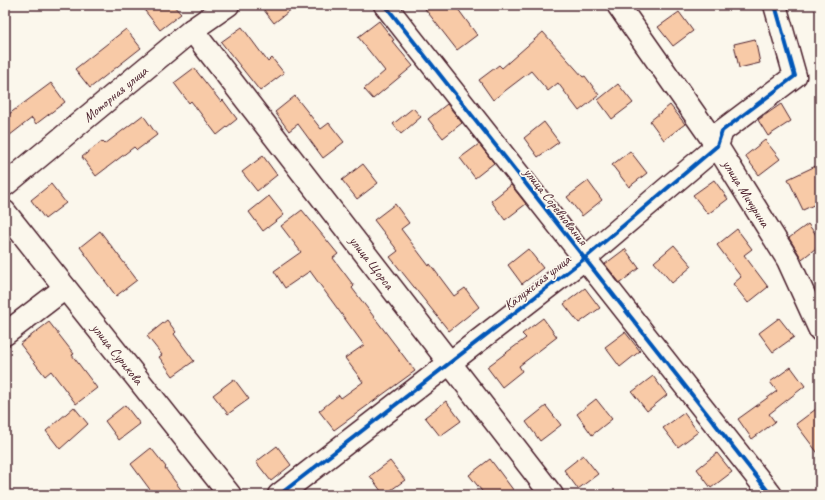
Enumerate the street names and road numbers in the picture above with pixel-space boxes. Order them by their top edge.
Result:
street label: Моторная улица [80,62,152,126]
street label: улица Мичурина [718,156,774,231]
street label: улица Соревнования [520,163,592,249]
street label: улица Щорса [345,232,398,294]
street label: Калужская улица [501,251,575,314]
street label: улица Сурикова [87,319,147,389]

